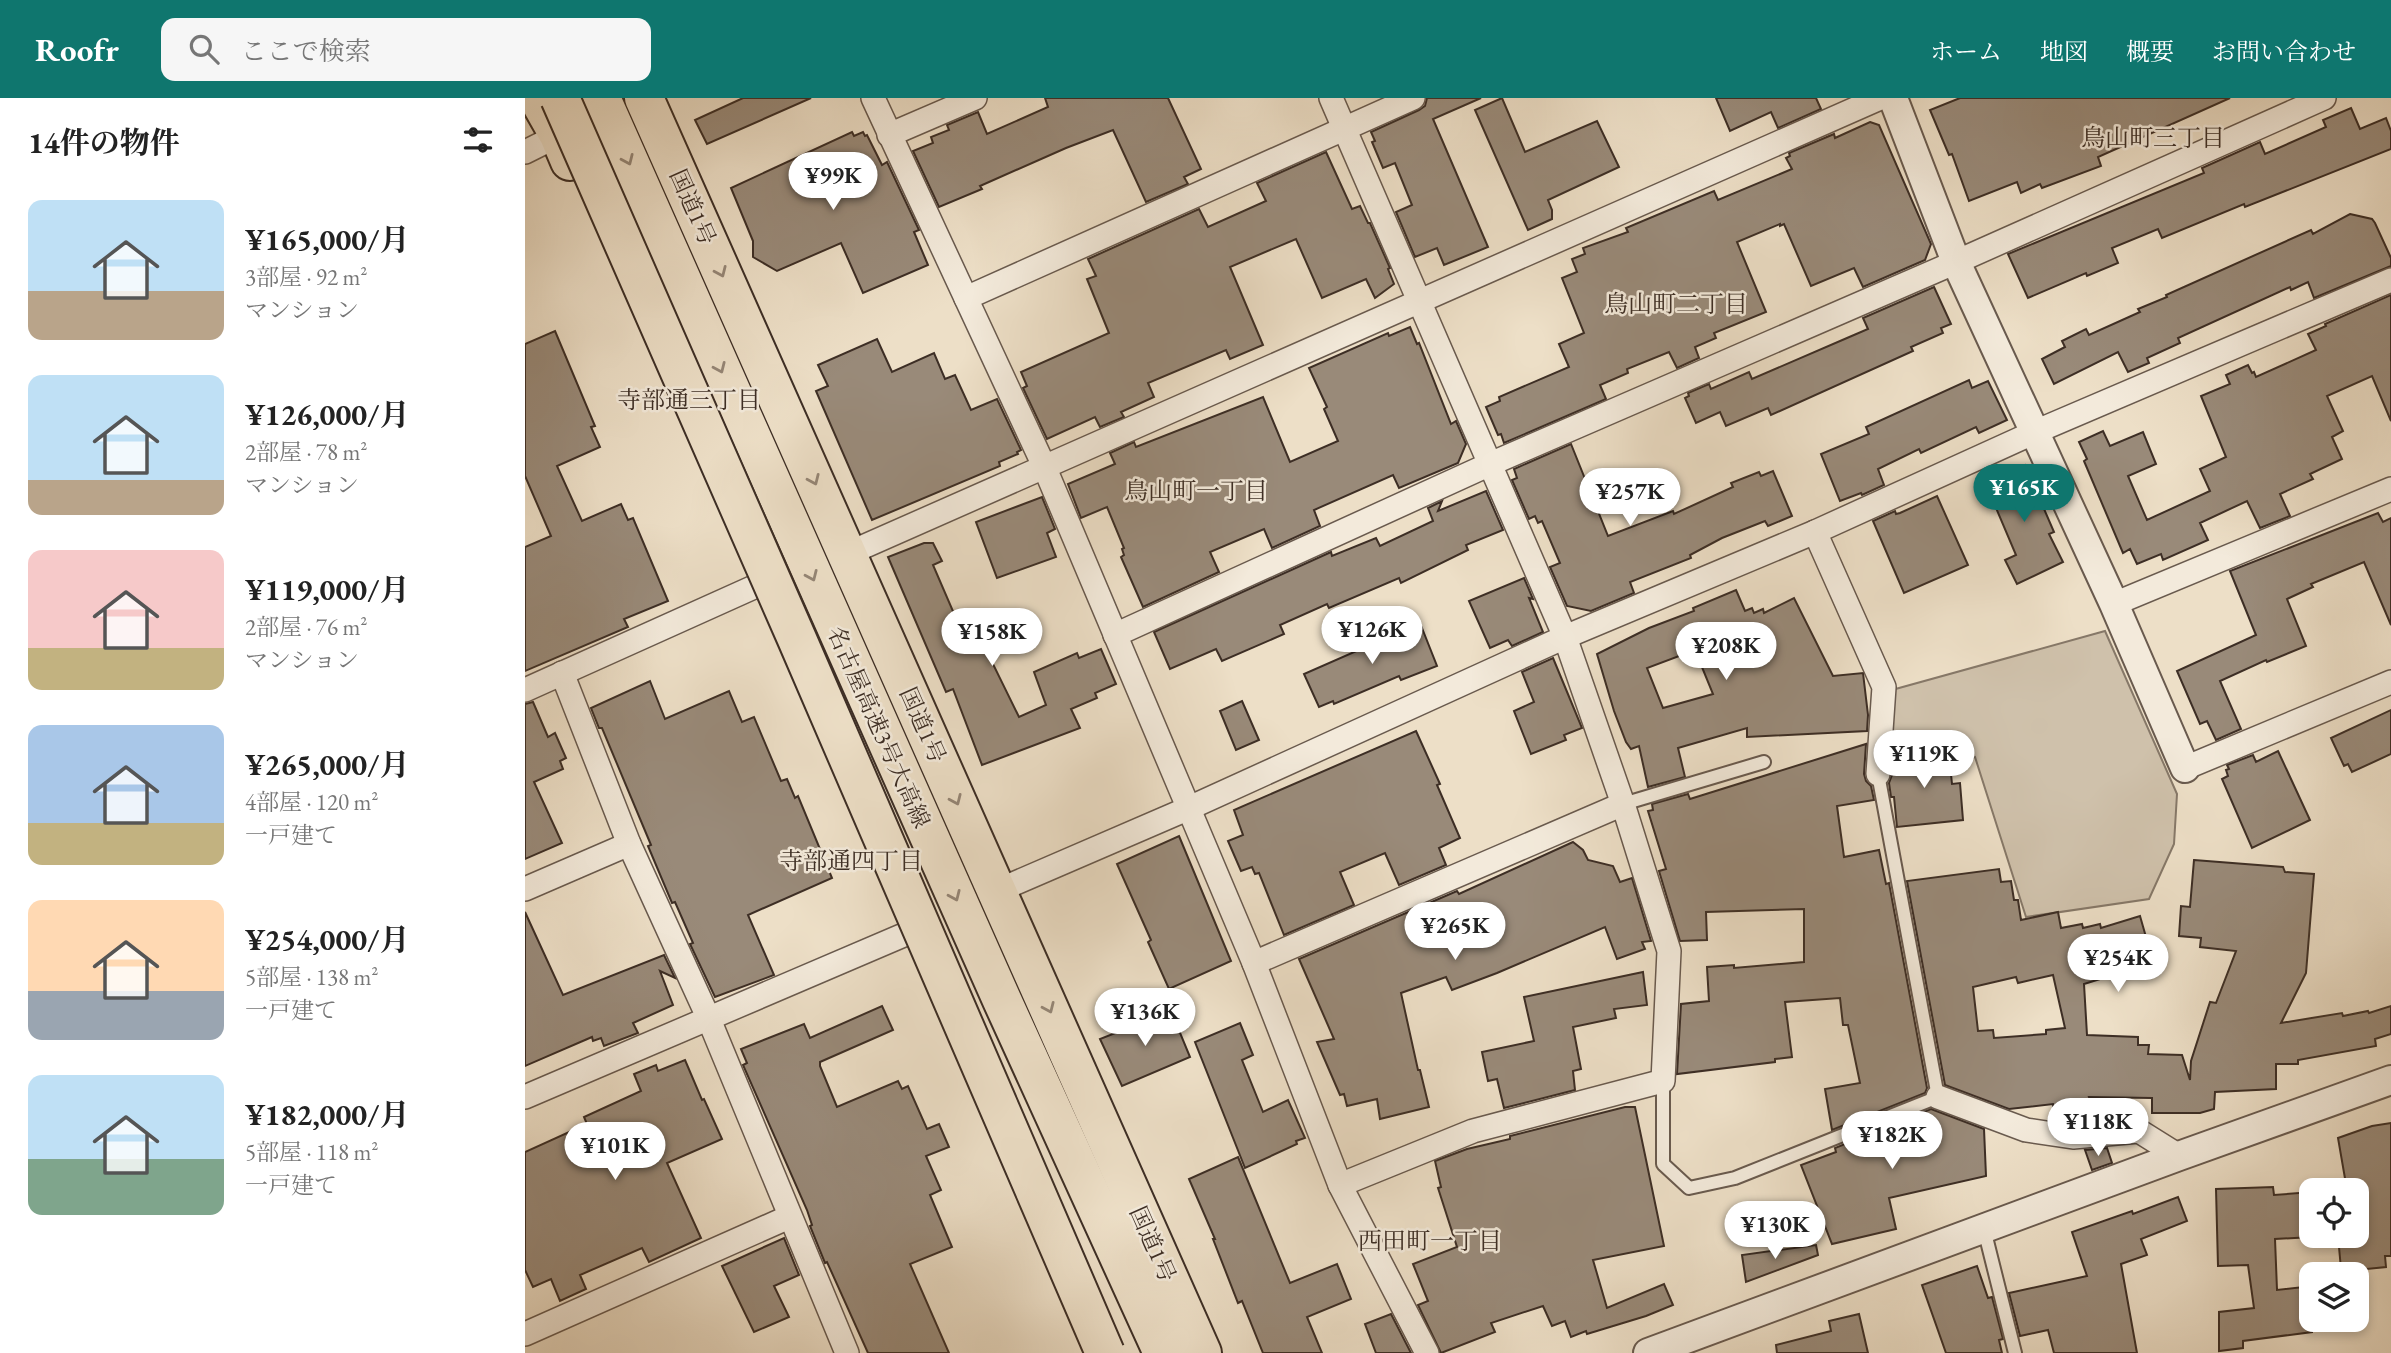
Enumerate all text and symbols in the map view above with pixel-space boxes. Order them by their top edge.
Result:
search box [161,18,651,81]
text: Roofr [35,28,119,71]
icon: search [185,30,223,68]
text: ここで検索 [241,34,371,68]
text: ホーム [1930,36,2002,67]
text: 地図 [2040,36,2088,67]
text: 概要 [2126,36,2174,67]
text: お問い合わせ [2212,36,2356,67]
icon: filters [459,121,497,159]
district label: 鳥山町三丁目 [2081,122,2225,153]
text: 14件の物件 [28,123,180,162]
pin: ¥99K [792,152,874,212]
one-way arrow [620,153,634,166]
text: ¥99K [805,160,861,190]
street label: 国道1号 [663,164,723,250]
text: ¥165,000/月 [245,220,409,259]
icon: home [84,228,168,312]
text: 3部屋 · 92 m² [245,262,367,292]
one-way arrow [713,266,727,278]
district label: 鳥山町二丁目 [1604,288,1748,319]
text: マンション [245,295,359,325]
one-way arrow [712,361,726,374]
district label: 寺部通三丁目 [617,384,761,415]
text: ¥126,000/月 [245,395,409,434]
icon: home [84,403,168,487]
text: 2部屋 · 78 m² [245,437,367,467]
pin: ¥165K [1975,464,2073,524]
pin: ¥257K [1581,468,1679,528]
text: マンション [245,470,359,500]
text: ¥165K [1989,472,2059,502]
one-way arrow [806,473,820,485]
district label: 鳥山町一丁目 [1124,475,1268,506]
text: ¥257K [1595,476,1665,506]
one-way arrow [804,569,818,582]
text: ¥119,000/月 [245,570,409,609]
icon: home [84,578,168,662]
pin: ¥126K [1323,606,1421,666]
pin: ¥158K [943,608,1041,668]
text: 2部屋 · 76 m² [245,612,367,642]
text: ¥126K [1337,614,1407,644]
text: ¥158K [957,616,1027,646]
street label: 名古屋高速3号大高線 [821,621,937,833]
pin: ¥208K [1677,622,1775,682]
text: ¥208K [1691,630,1761,660]
text: マンション [245,645,359,675]
street label: 国道1号 [893,682,953,768]
pin: ¥119K [1875,730,1973,790]
text: ¥119K [1889,738,1959,768]
text: ¥265,000/月 [245,745,409,784]
icon: home [84,753,168,837]
text: 4部屋 · 120 m² [245,787,378,817]
one-way arrow [948,793,962,805]
text: 一戸建て [245,820,337,850]
district label: 寺部通四丁目 [779,845,923,876]
one-way arrow [947,889,961,901]
pin: ¥265K [1406,902,1504,962]
text: ¥265K [1420,910,1490,940]
text: ¥254,000/月 [245,920,409,959]
icon: home [84,928,168,1012]
pin: ¥254K [2069,934,2167,994]
text: ¥254K [2083,942,2153,972]
text: 5部屋 · 138 m² [245,962,378,992]
pin: ¥136K [1096,988,1194,1048]
text: 一戸建て [245,995,337,1025]
text: ¥136K [1110,996,1180,1026]
one-way arrow [1041,1001,1055,1013]
text: ¥182,000/月 [245,1095,409,1134]
pin: ¥118K [2049,1098,2147,1158]
icon: home [84,1103,168,1187]
text: ¥118K [2063,1106,2133,1136]
pin: ¥182K [1843,1112,1941,1171]
text: ¥182K [1857,1119,1927,1149]
pin: ¥101K [566,1122,664,1182]
text: ¥101K [580,1130,650,1160]
text: 5部屋 · 118 m² [245,1137,378,1167]
text: 一戸建て [245,1170,337,1200]
map controls [2299,1178,2369,1332]
button: locate [2299,1178,2369,1248]
street label: 国道1号 [1123,1201,1183,1287]
pin: ¥130K [1726,1202,1824,1261]
text: ¥130K [1740,1209,1810,1239]
district label: 西田町一丁目 [1358,1225,1502,1256]
button: layers [2299,1262,2369,1332]

